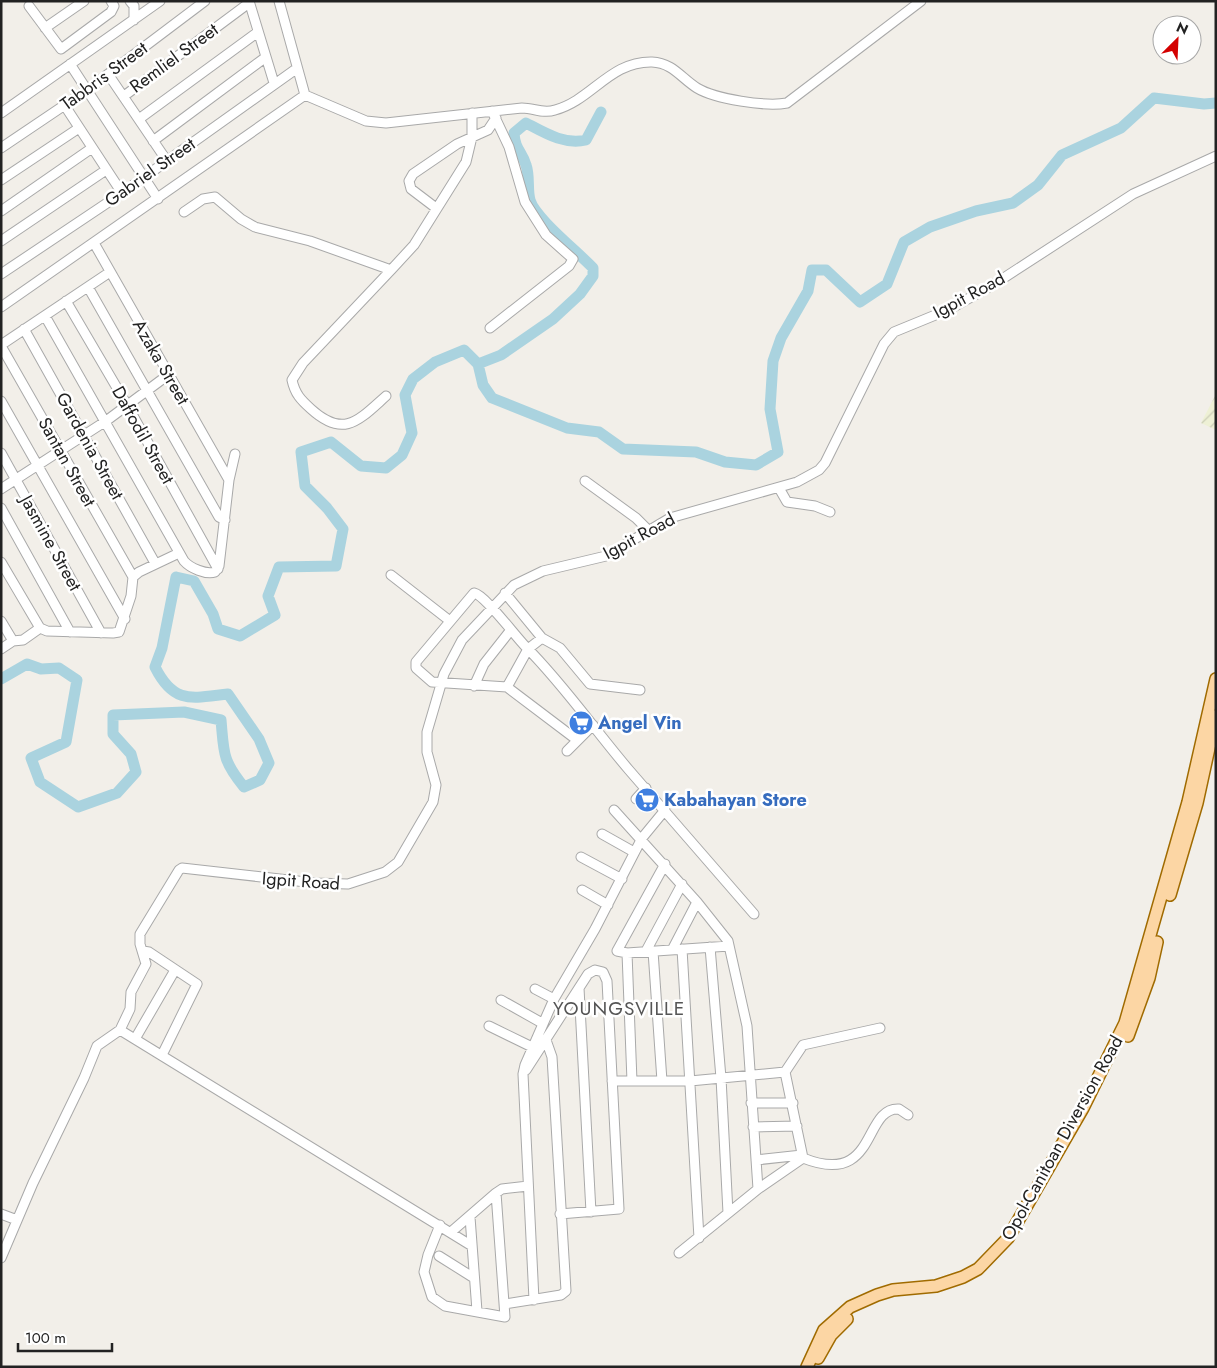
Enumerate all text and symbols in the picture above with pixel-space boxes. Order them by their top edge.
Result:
north arrow [1152,15,1202,65]
street label: Remliel Street [124,17,224,99]
text: N [1173,17,1191,40]
street label: Tabbris Street [55,35,154,117]
street label: Gabriel Street [99,131,201,213]
street label: Igpit Road [928,265,1010,325]
street label: Azaka Street [126,315,196,410]
street label: Daffodil Street [105,381,181,489]
street label: Gardenia Street [50,387,131,505]
street label: Santan Street [32,413,103,512]
street label: Jasmine Street [13,489,88,596]
street label: Igpit Road [598,506,680,566]
supermarket icon: Angel Vin [568,710,594,736]
place label: Angel Vin [597,710,682,736]
supermarket icon: Kabahayan Store [634,787,660,813]
place label: Kabahayan Store [664,787,807,813]
street label: Igpit Road [261,865,341,897]
district label: YOUNGSVILLE [553,995,685,1022]
street label: Opol-Canitoan Diversion Road [995,1031,1129,1245]
scale bar [18,1320,111,1352]
text: 100 m [25,1327,66,1349]

